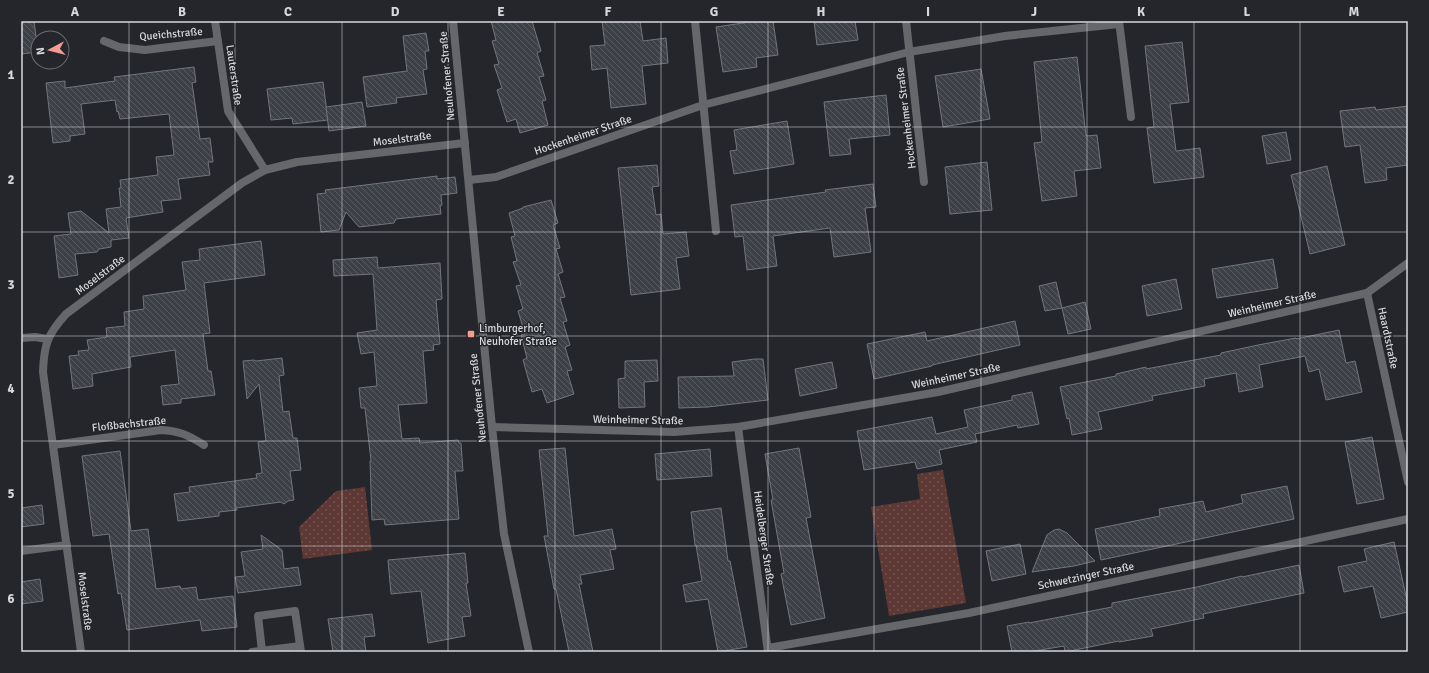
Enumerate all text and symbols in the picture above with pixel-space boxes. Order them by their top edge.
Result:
text: A [71,4,80,20]
text: B [178,4,186,20]
text: C [284,4,292,20]
text: D [391,4,400,20]
text: E [497,4,505,20]
text: F [605,4,612,20]
text: G [710,4,718,20]
text: H [817,4,825,20]
text: I [926,4,930,20]
text: J [1031,4,1037,20]
text: K [1137,4,1145,20]
text: L [1244,4,1251,20]
text: M [1349,4,1360,20]
street label: Queichstraße [139,25,203,43]
north arrow [30,30,70,70]
street label: Neuhofener Straße [437,31,457,121]
street label: Lauterstraße [223,44,245,106]
text: N [34,47,47,56]
street label: Hockenheimer Straße [893,66,919,170]
text: 1 [7,67,15,83]
street label: Hockenheimer Straße [533,112,633,158]
street label: Moselstraße [372,129,432,149]
text: 2 [7,172,15,188]
street label: Moselstraße [73,252,127,298]
text: 3 [7,277,15,293]
street label: Weinheimer Straße [1226,287,1318,321]
street label: Haardtstraße [1375,306,1401,370]
place label: Limburgerhof, Neuhofer Straße [479,322,557,348]
marker: Limburgerhof, Neuhofer Straße [466,329,476,339]
street label: Neuhofener Straße [467,353,489,443]
street label: Weinheimer Straße [910,360,1002,392]
text: 4 [7,381,15,397]
street label: Weinheimer Straße [593,413,683,427]
street label: Floßbachstraße [91,414,167,434]
text: 5 [7,486,15,502]
street label: Heidelberger Straße [751,490,777,586]
street label: Schwetzinger Straße [1037,559,1135,593]
street label: Moselstraße [75,571,95,631]
text: 6 [7,591,15,607]

